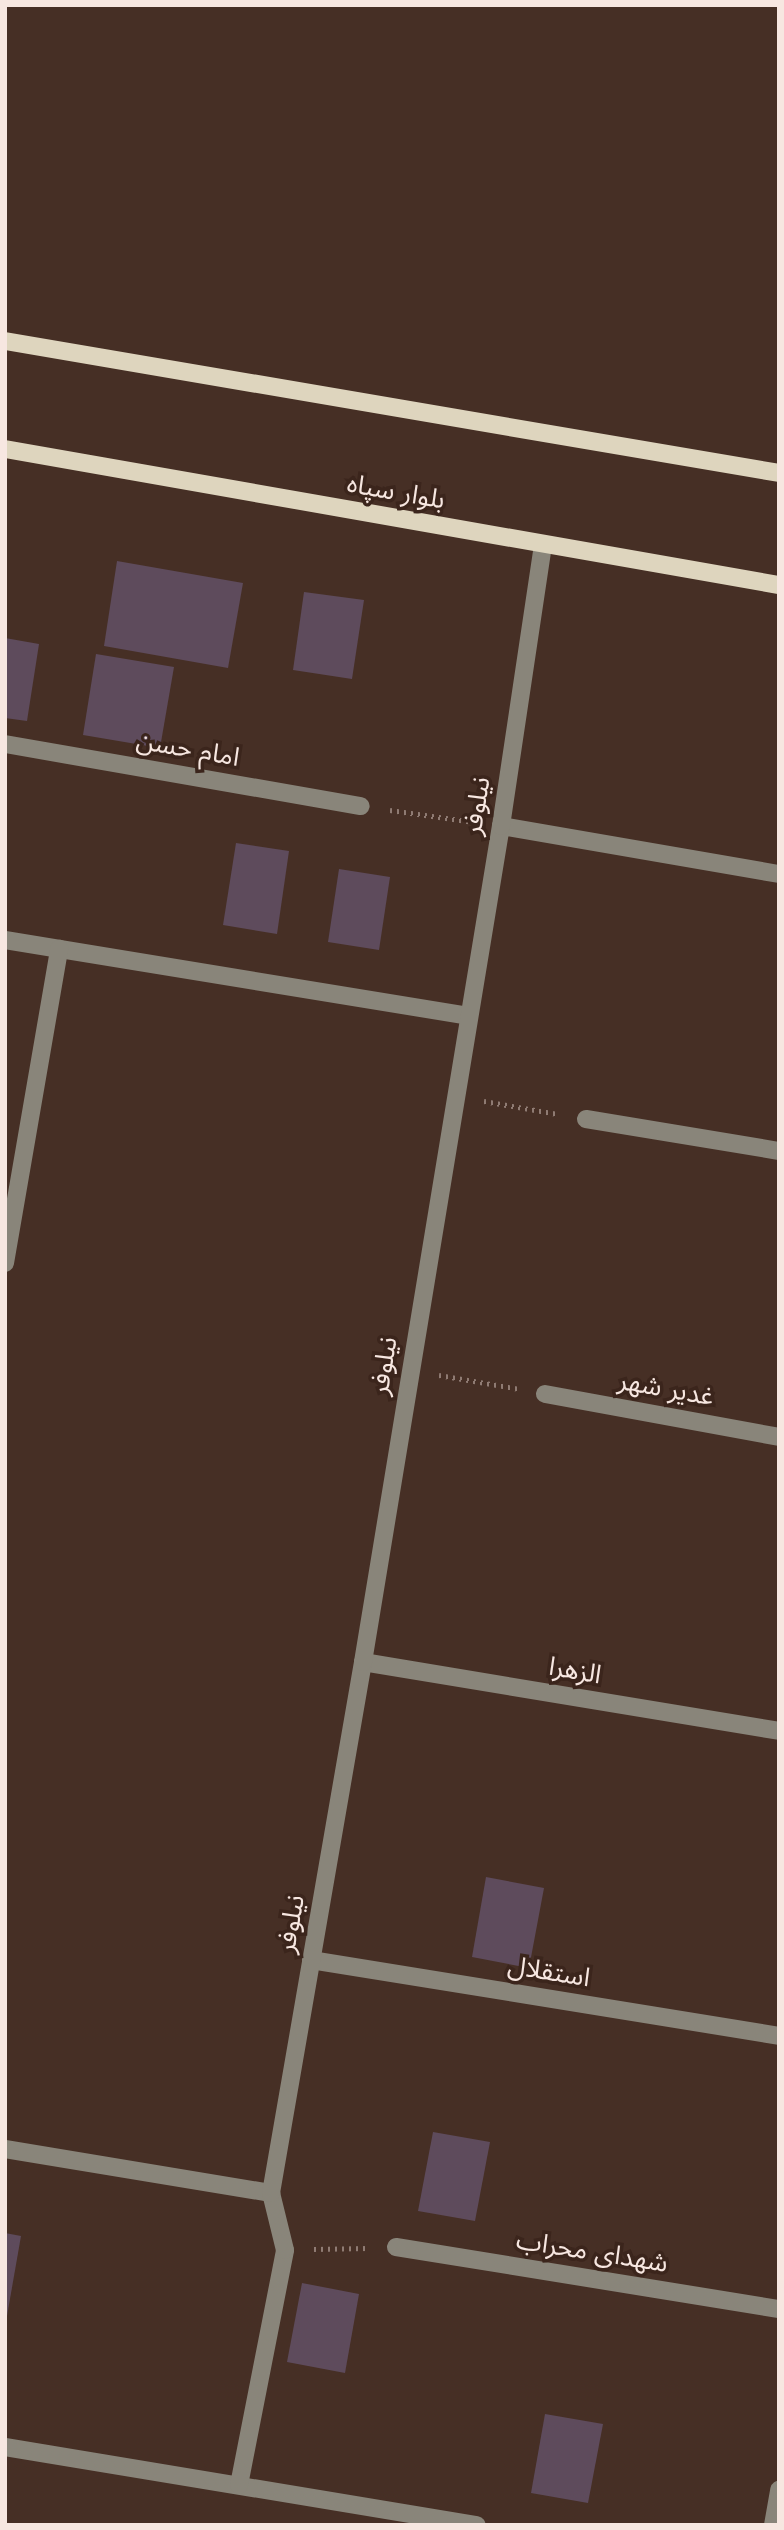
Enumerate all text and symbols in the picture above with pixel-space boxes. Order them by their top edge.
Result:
street label: بلوار سپاه [345,468,447,516]
street label: امام حسن [134,725,242,773]
street label: نیلوفر [457,775,497,837]
street label: نیلوفر [364,1335,404,1397]
street label: غدیر شهر [616,1365,716,1413]
street label: الزهرا [546,1651,604,1691]
street label: نیلوفر [271,1892,311,1956]
street label: استقلال [506,1950,592,1994]
street label: شهدای محراب [514,2225,670,2279]

